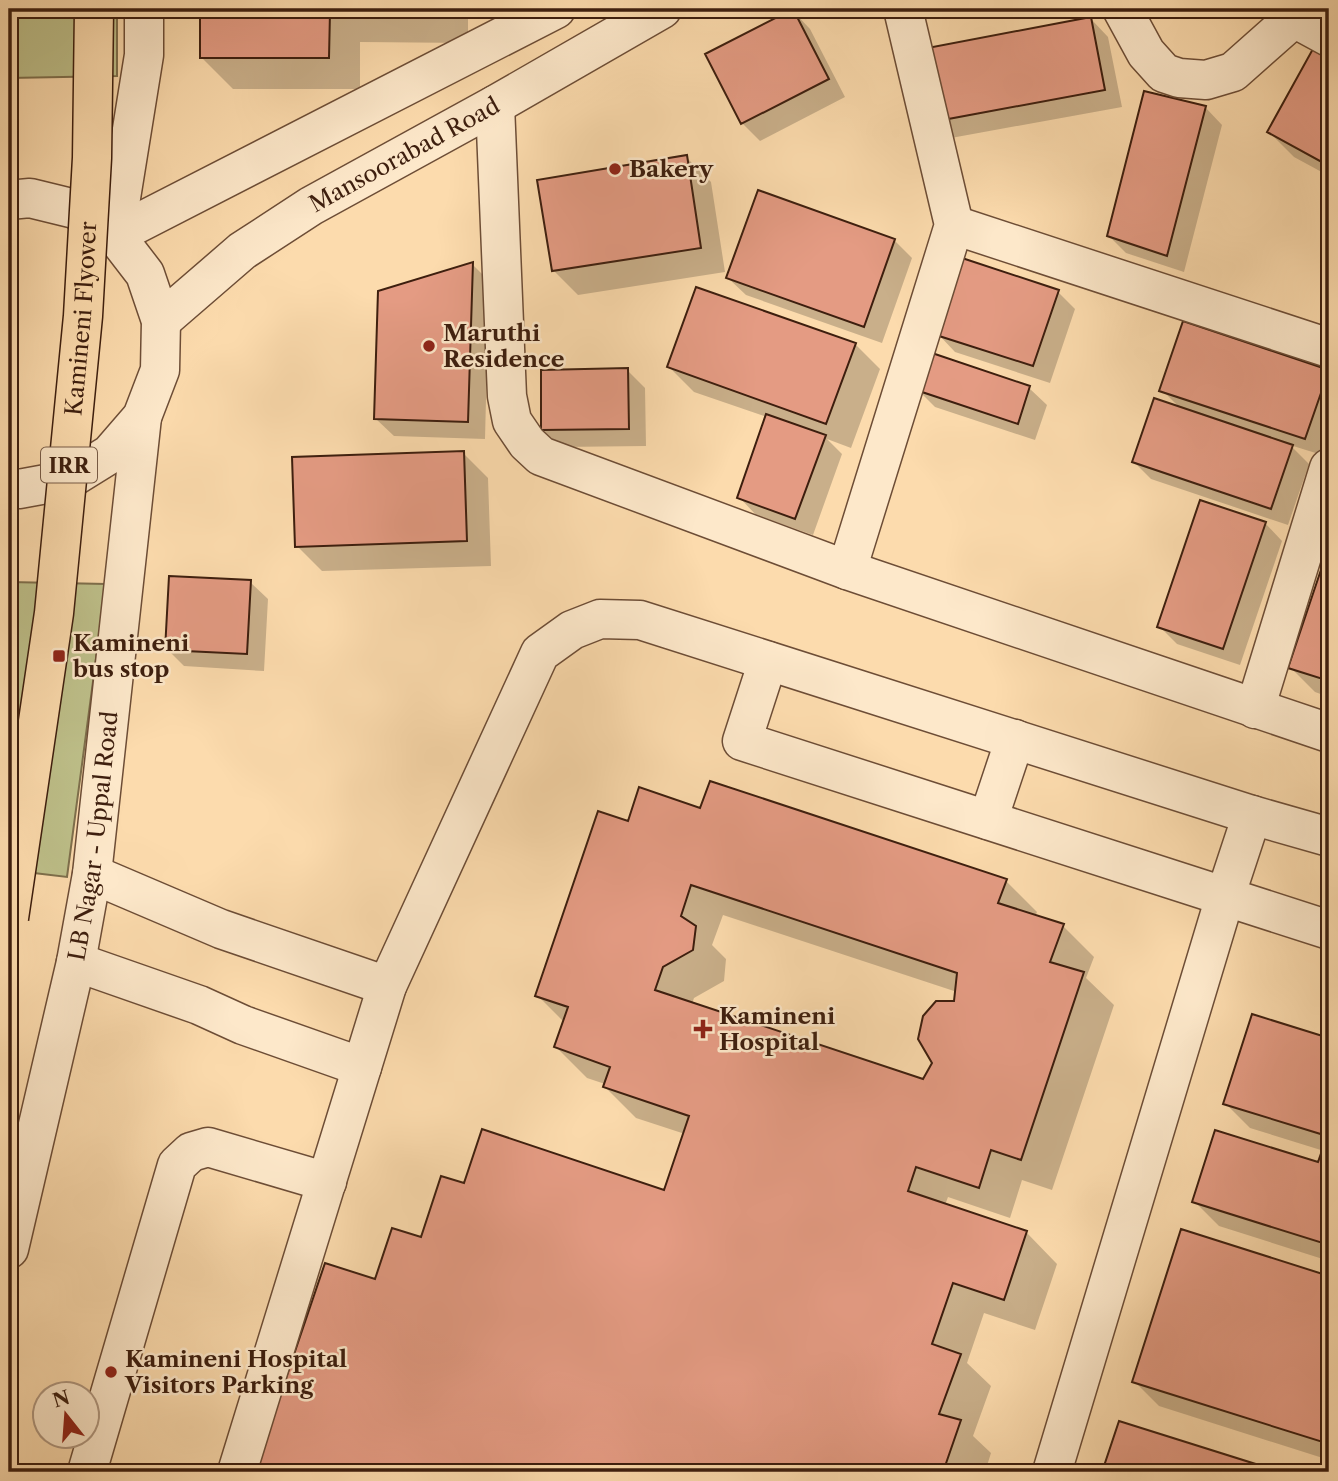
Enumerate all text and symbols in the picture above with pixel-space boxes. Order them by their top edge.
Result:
street label: Mansoorabad Road [304,91,504,218]
place label: Bakery [629,155,714,183]
marker: Bakery [607,161,623,177]
street label: Kamineni Flyover [59,220,102,417]
place label: Maruthi Residence [443,319,565,373]
marker: Maruthi Residence [421,338,437,354]
road number: IRR [41,448,97,482]
place label: Kamineni bus stop [72,629,189,683]
marker: Kamineni bus stop [51,648,67,664]
street label: LB Nagar - Uppal Road [62,710,124,963]
place label: Kamineni Hospital [719,1002,835,1056]
marker: Kamineni Hospital [693,1019,713,1039]
place label: Kamineni Hospital Visitors Parking [124,1345,347,1399]
marker: Kamineni Hospital Visitors Parking [103,1364,119,1380]
north arrow [32,1380,102,1450]
text: N [50,1386,72,1413]

